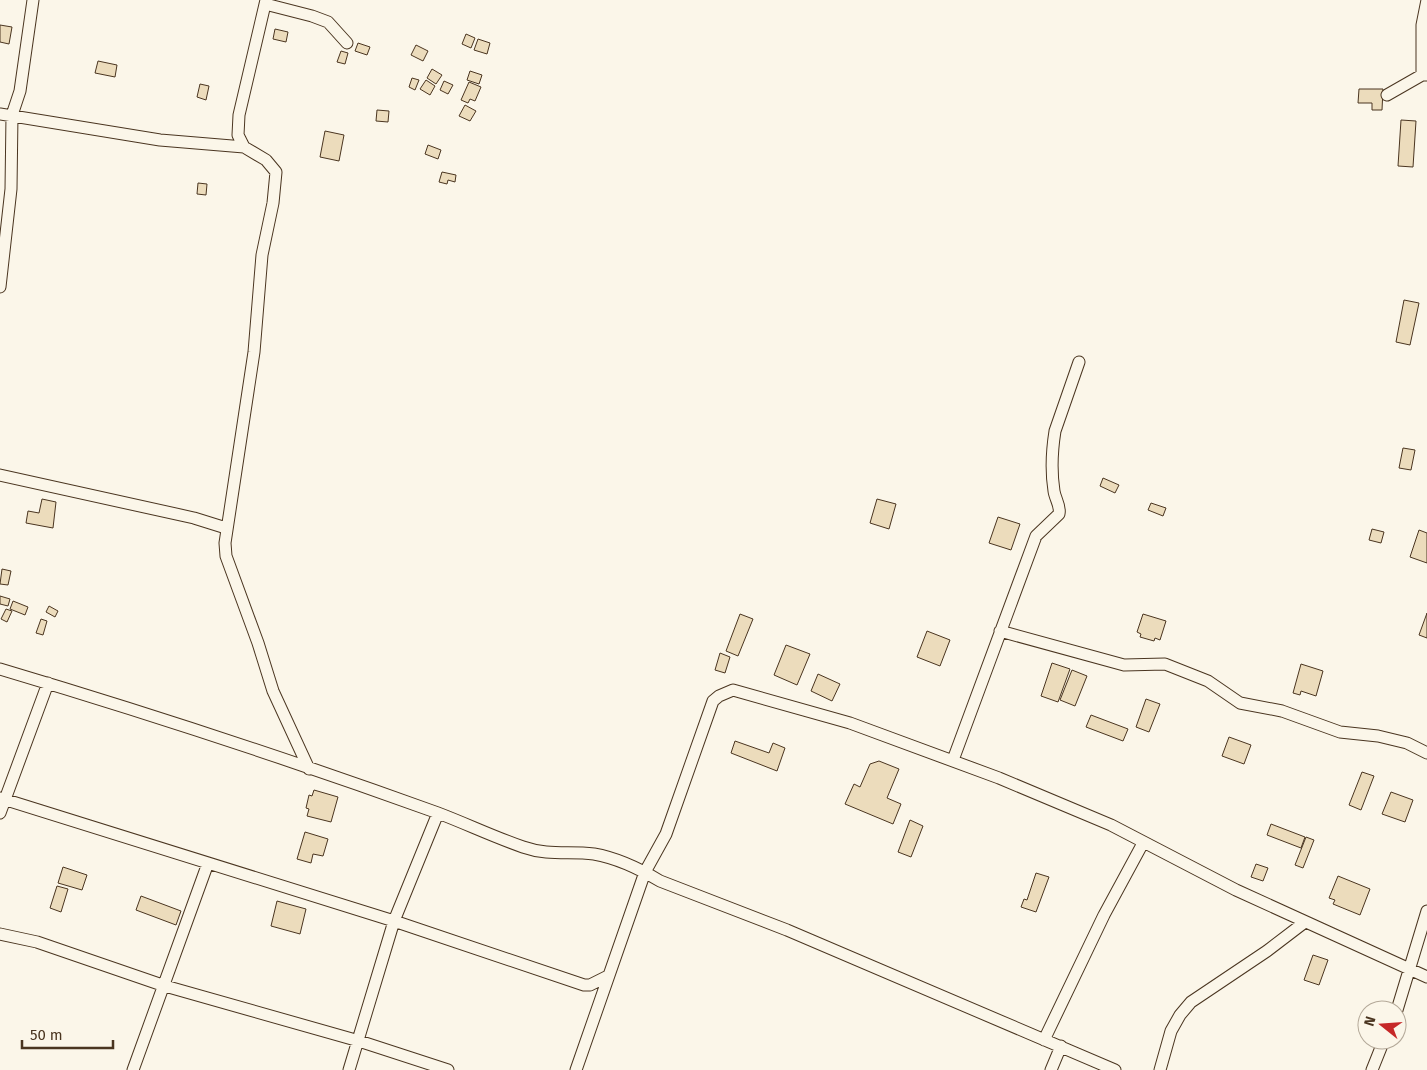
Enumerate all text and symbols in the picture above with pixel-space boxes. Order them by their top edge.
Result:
north arrow [1357,1000,1407,1050]
text: N [1361,1014,1380,1028]
scale bar [22,1018,114,1050]
text: 50 m [30,1026,63,1044]

